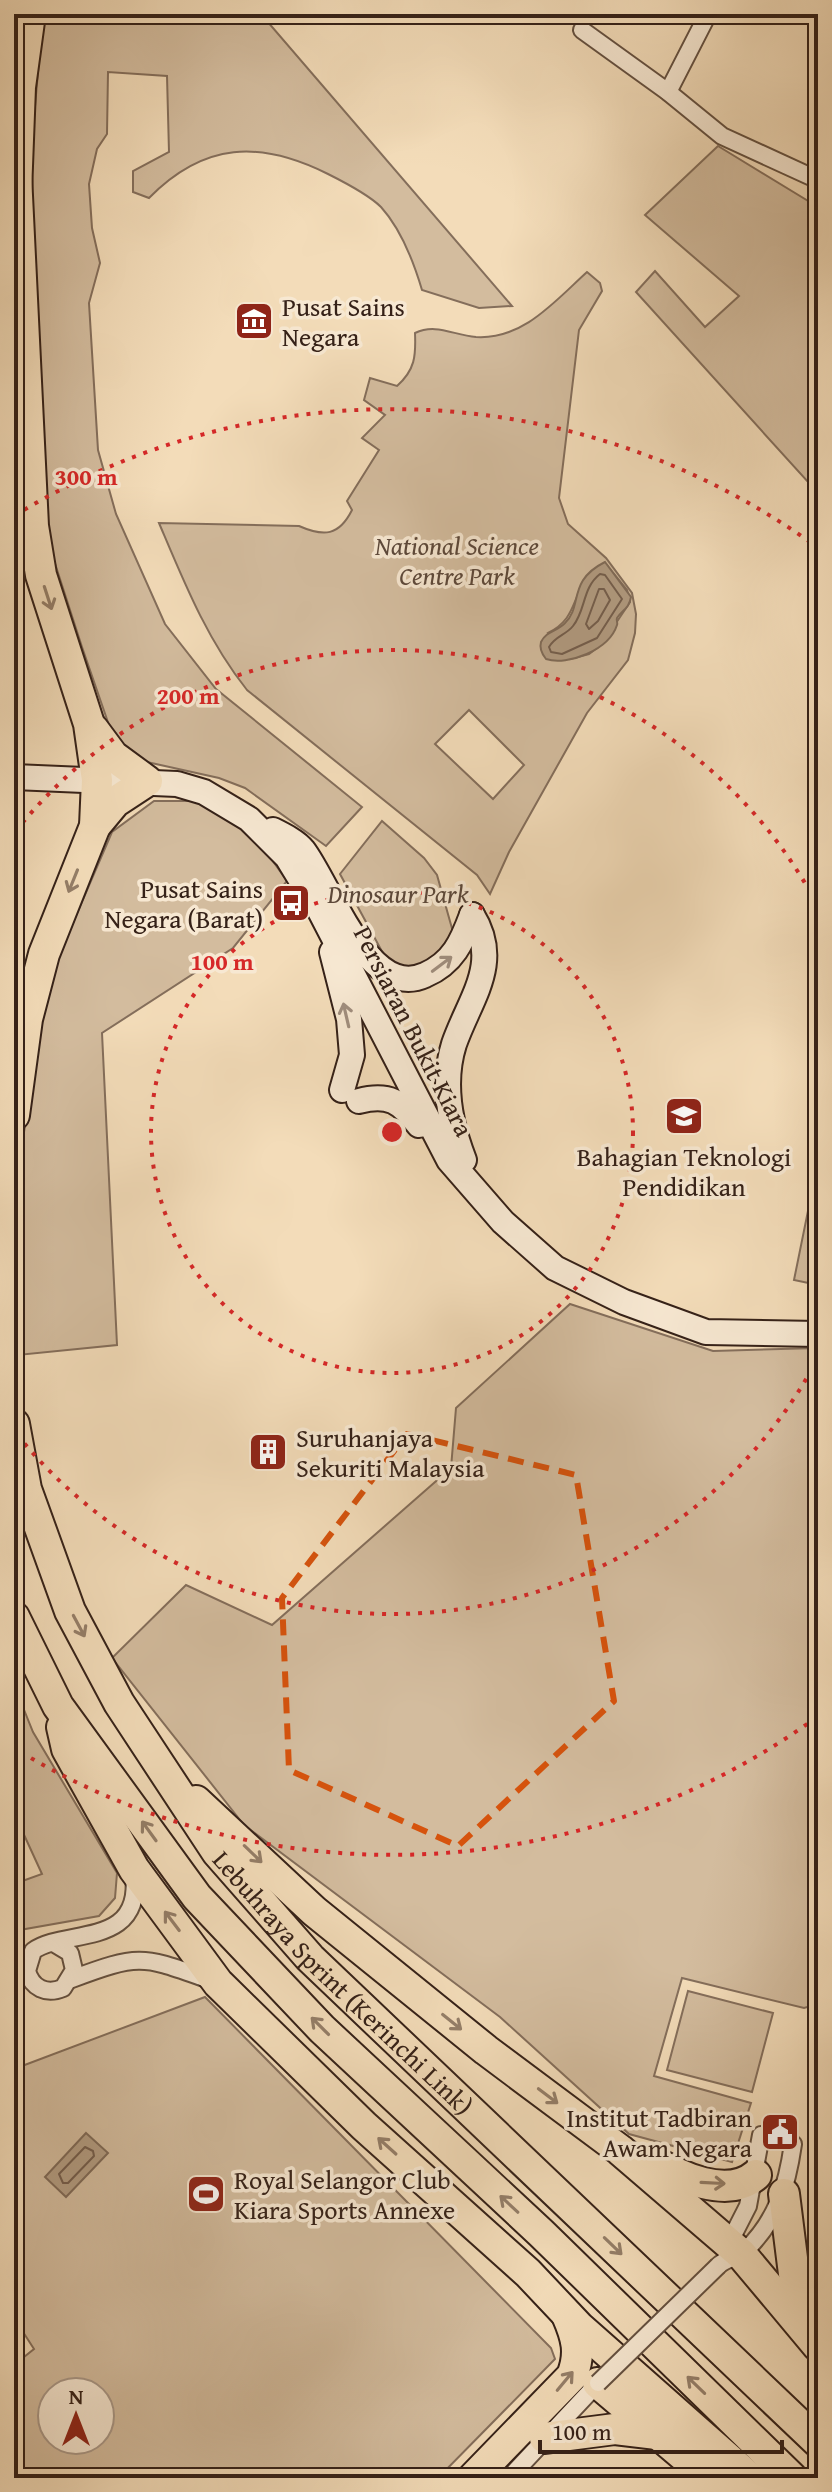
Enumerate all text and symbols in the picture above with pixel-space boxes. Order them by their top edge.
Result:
place label: Pusat Sains Negara [282,287,405,356]
museum icon: Pusat Sains Negara [233,300,275,342]
text: 300 m [54,459,118,494]
park label: National Science Centre Park [374,526,539,595]
one-way arrow [42,585,56,610]
text: 200 m [156,678,220,713]
one-way arrow [65,868,79,893]
place label: Pusat Sains Negara (Barat) [104,869,263,938]
park label: Dinosaur Park [326,874,469,913]
bus stop icon: Pusat Sains Negara (Barat) [270,882,312,924]
street label: Persiaran Bukit Kiara [344,919,484,1144]
text: 100 m [190,944,254,979]
one-way arrow [431,956,453,972]
one-way arrow [338,1003,353,1028]
school or university icon: Bahagian Teknologi Pendidikan [663,1095,705,1137]
centre of rings [378,1118,406,1146]
place label: Bahagian Teknologi Pendidikan [577,1137,791,1206]
place label: Suruhanjaya Sekuriti Malaysia [296,1418,485,1487]
building icon: Suruhanjaya Sekuriti Malaysia [247,1431,289,1473]
one-way arrow [71,1614,87,1638]
one-way arrow [141,1820,157,1842]
street label: Lebuhraya Sprint (Kerinchi Link) [204,1841,483,2124]
one-way arrow [243,1844,262,1863]
one-way arrow [164,1910,180,1932]
one-way arrow [441,2013,461,2031]
one-way arrow [311,2017,330,2036]
one-way arrow [537,2088,559,2105]
place label: Institut Tadbiran Awam Negara [567,2098,753,2167]
public building icon: Institut Tadbiran Awam Negara [759,2111,801,2153]
one-way arrow [377,2137,397,2155]
place label: Royal Selangor Club Kiara Sports Annexe [234,2160,455,2229]
sports icon: Royal Selangor Club Kiara Sports Annexe [185,2173,227,2215]
one-way arrow [699,2175,726,2190]
one-way arrow [500,2195,520,2213]
one-way arrow [603,2236,622,2255]
one-way arrow [556,2372,574,2392]
one-way arrow [686,2375,706,2394]
north arrow [36,2376,116,2456]
text: N [69,2380,84,2412]
scale bar [540,2404,782,2454]
text: 100 m [552,2414,612,2449]

